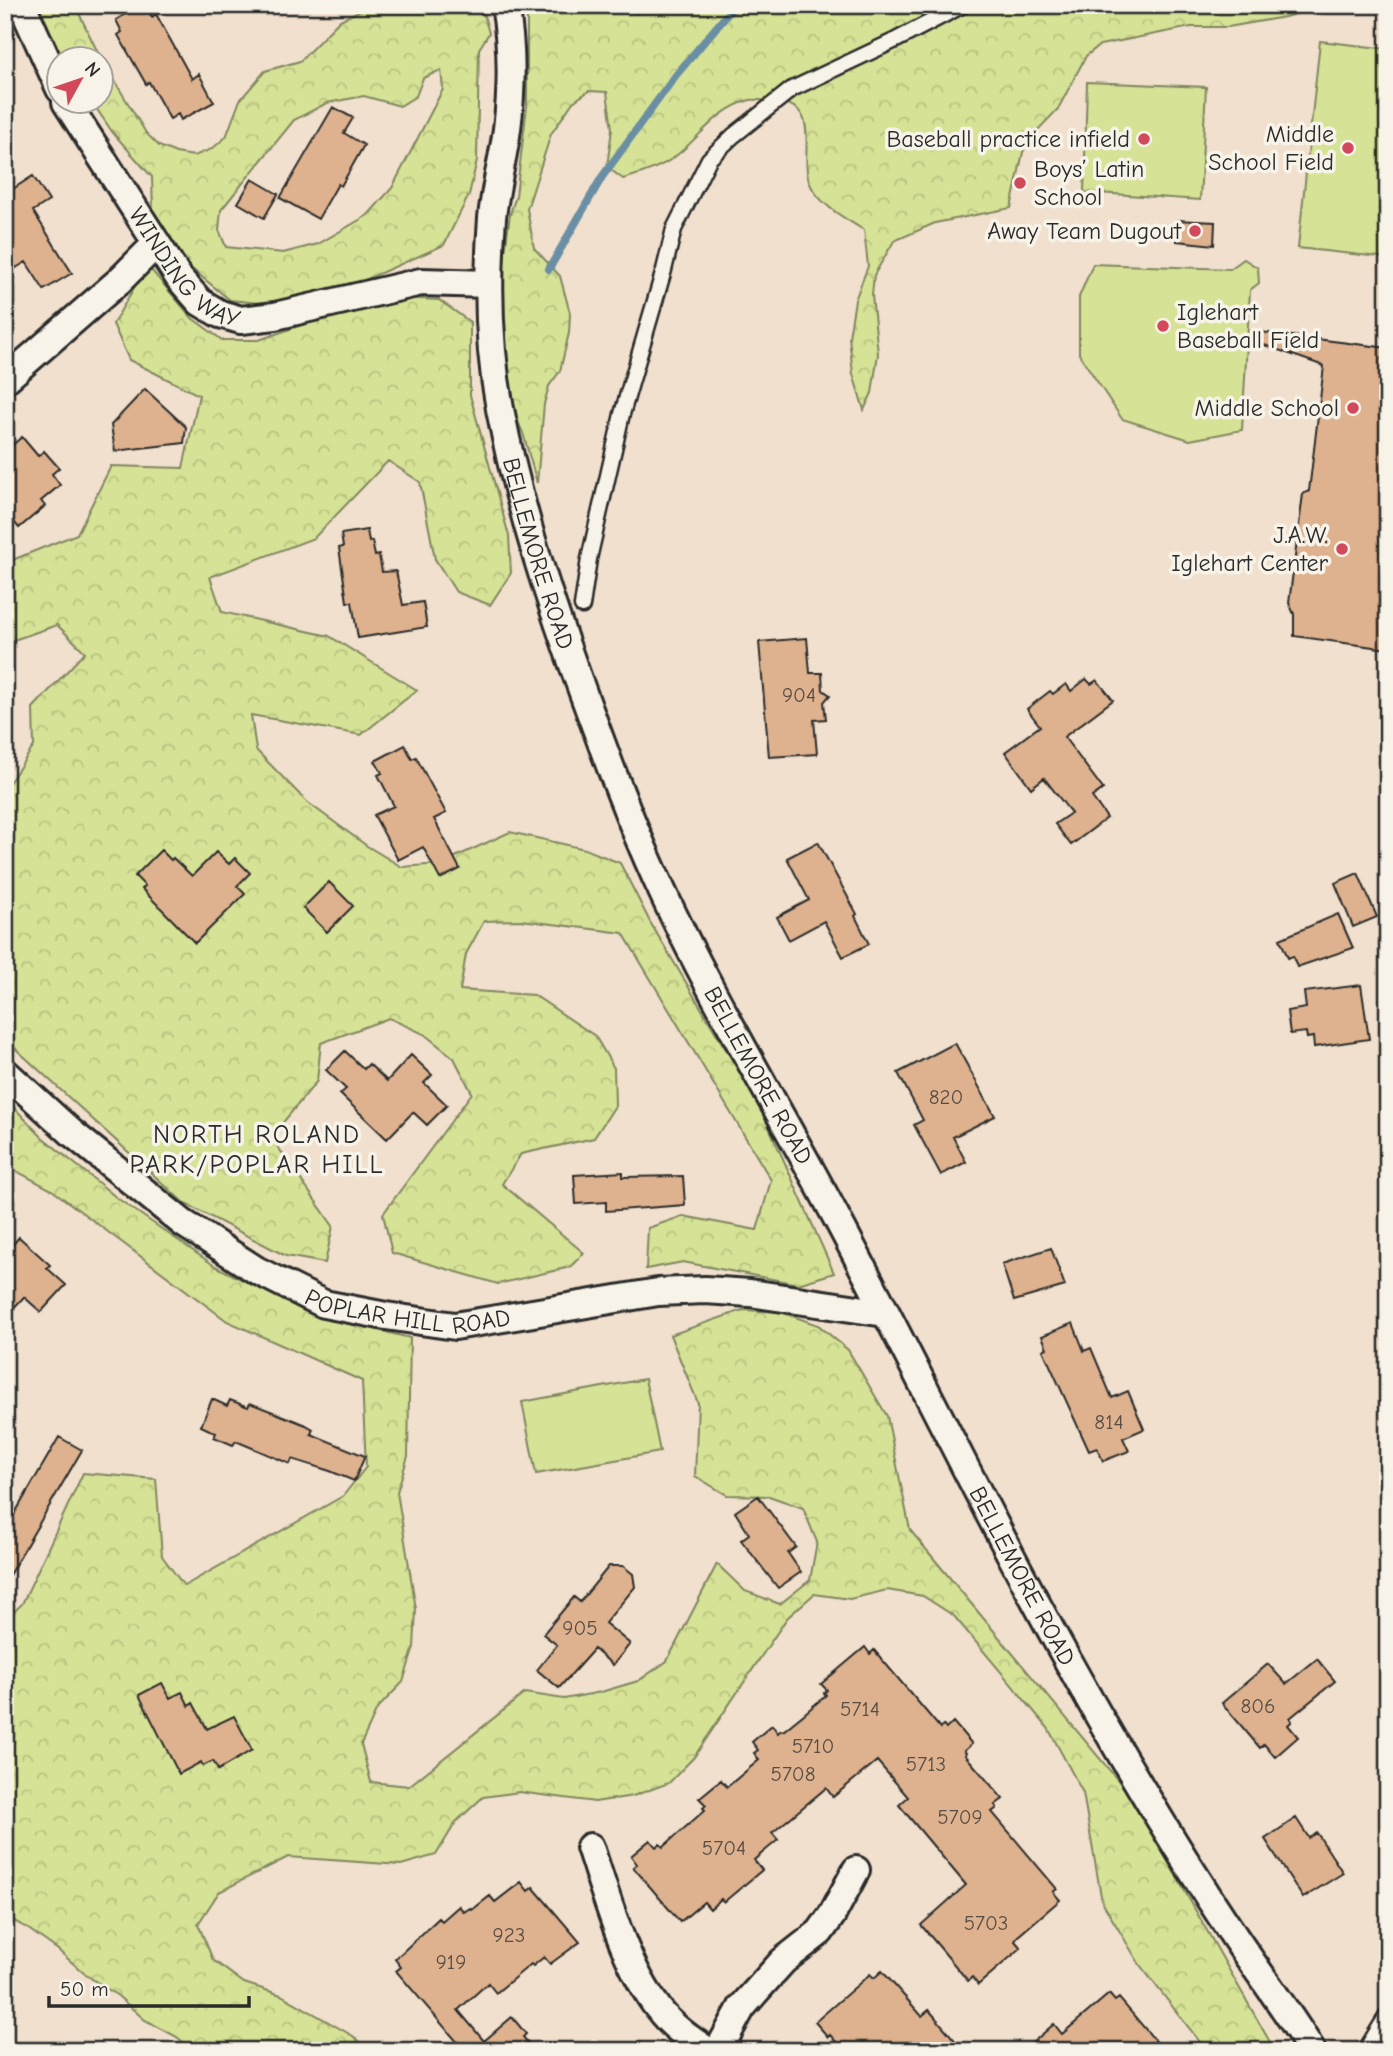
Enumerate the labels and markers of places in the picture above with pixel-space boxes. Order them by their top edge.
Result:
place label: Middle School Field [1208,120,1334,176]
place label: Baseball practice infield [886,125,1130,153]
marker: Baseball practice infield [1136,131,1152,147]
marker: Middle School Field [1340,140,1356,156]
place label: Boys’ Latin School [1034,155,1144,211]
marker: Boys’ Latin School [1012,175,1028,191]
place label: Away Team Dugout [987,217,1182,245]
marker: Away Team Dugout [1187,223,1203,239]
place label: Iglehart Baseball Field [1177,298,1319,354]
marker: Iglehart Baseball Field [1155,318,1171,334]
place label: Middle School [1194,394,1339,422]
marker: Middle School [1345,400,1361,416]
place label: J.A.W. Iglehart Center [1171,521,1328,577]
marker: J.A.W. Iglehart Center [1334,541,1350,557]

